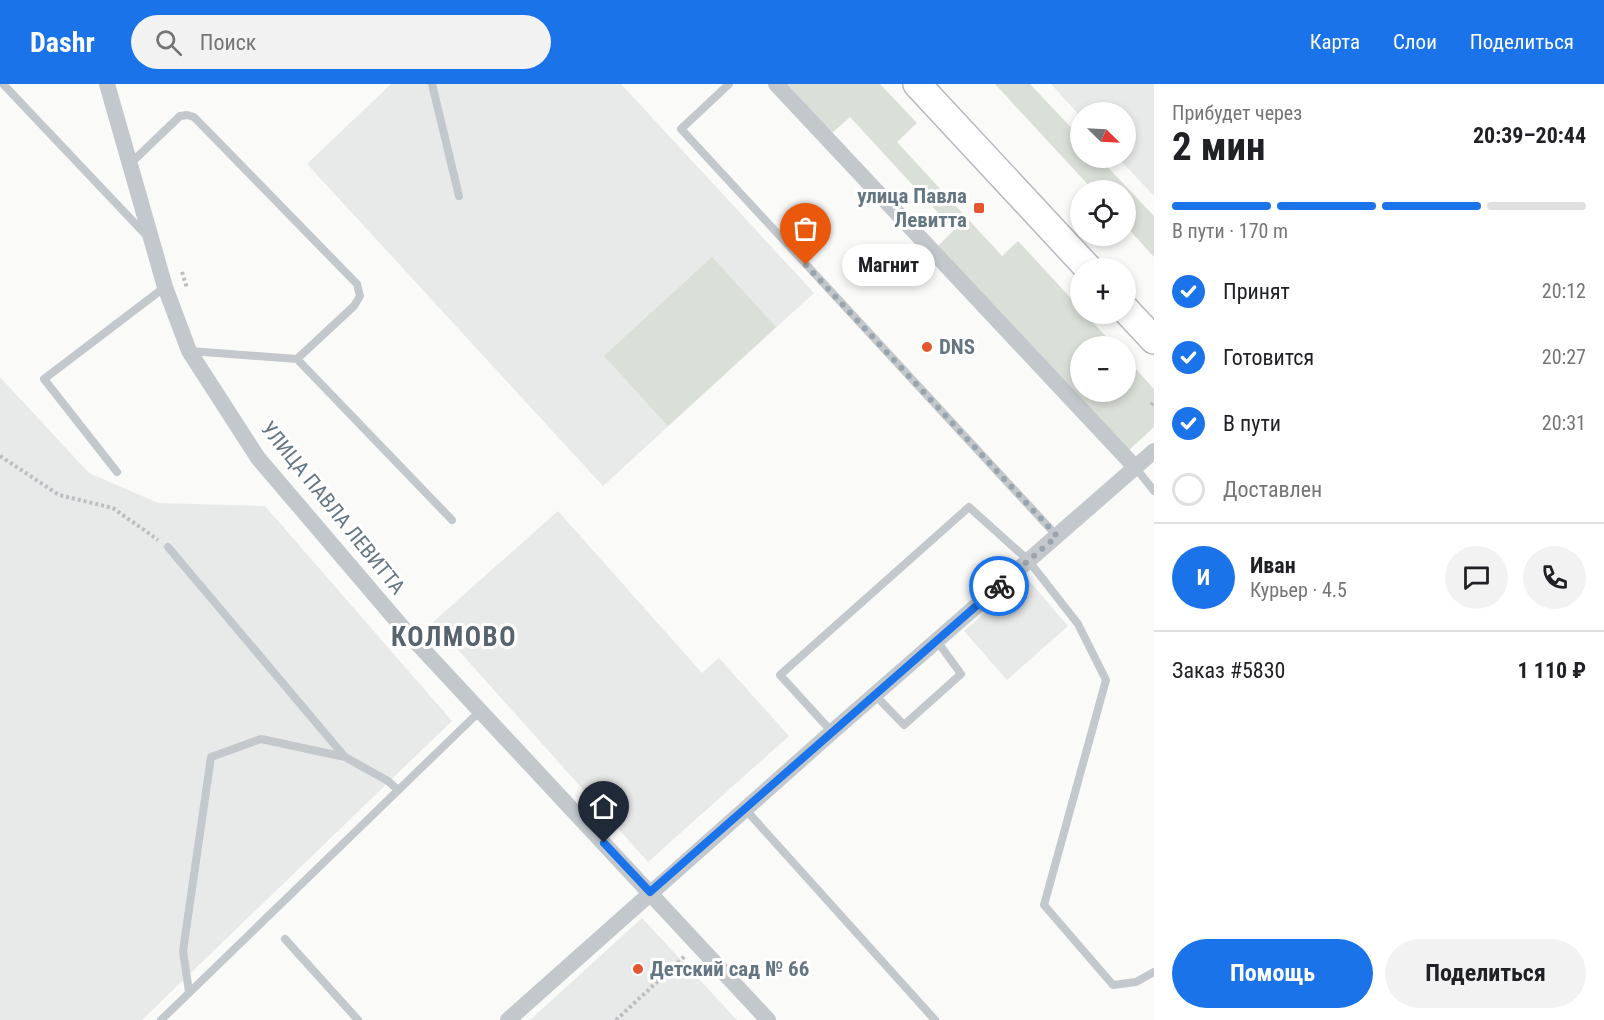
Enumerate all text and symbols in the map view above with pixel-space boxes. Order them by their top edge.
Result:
search box [131,15,551,69]
text: Dashr [30,26,95,59]
icon: search [152,26,185,59]
text: Поиск [200,30,256,55]
text: Карта [1310,30,1360,54]
text: Слои [1393,30,1437,54]
text: Поделиться [1470,30,1574,54]
text: Прибудет через [1172,101,1302,125]
north arrow [1070,102,1136,168]
map controls [1070,102,1136,402]
text: 20:39–20:44 [1473,123,1586,148]
text: 2 мин [1172,124,1266,170]
button: locate [1070,180,1136,246]
place label: улица Павла Левитта [857,184,967,232]
marker: улица Павла Левитта [972,201,986,215]
pin [780,203,831,265]
icon: bag [789,212,822,245]
text: В пути · 170 m [1172,219,1288,243]
callout: Магнит [842,244,935,286]
text: Магнит [858,253,919,277]
button: + [1070,258,1136,324]
icon: check [1172,275,1205,308]
text: Принят [1223,279,1290,304]
text: 20:12 [1542,279,1586,303]
place label: DNS [939,335,975,359]
button: − [1070,336,1136,402]
marker: DNS [920,340,934,354]
icon: check [1172,341,1205,374]
text: Готовится [1223,345,1314,370]
text: 20:27 [1542,345,1586,369]
icon: check [1172,407,1205,440]
text: В пути [1223,411,1281,436]
text: 20:31 [1542,411,1586,435]
street label: УЛИЦА ПАВЛА ЛЕВИТТА [256,417,410,599]
text: Доставлен [1223,477,1322,502]
button: chat [1445,546,1508,609]
button: phone [1523,546,1586,609]
text: Иван [1250,553,1296,578]
courier [969,556,1029,616]
text: И [1197,565,1210,590]
icon: bike [983,570,1016,603]
text: Курьер · 4.5 [1250,578,1347,602]
district label: КОЛМОВО [391,621,517,653]
text: Заказ #5830 [1172,658,1285,683]
text: 1 110 ₽ [1518,658,1586,683]
pin [578,781,629,843]
icon: home [587,790,620,823]
button: Помощь [1172,939,1373,1008]
button: Поделиться [1385,939,1586,1008]
place label: Детский сад № 66 [650,957,809,981]
marker: Детский сад № 66 [631,962,645,976]

